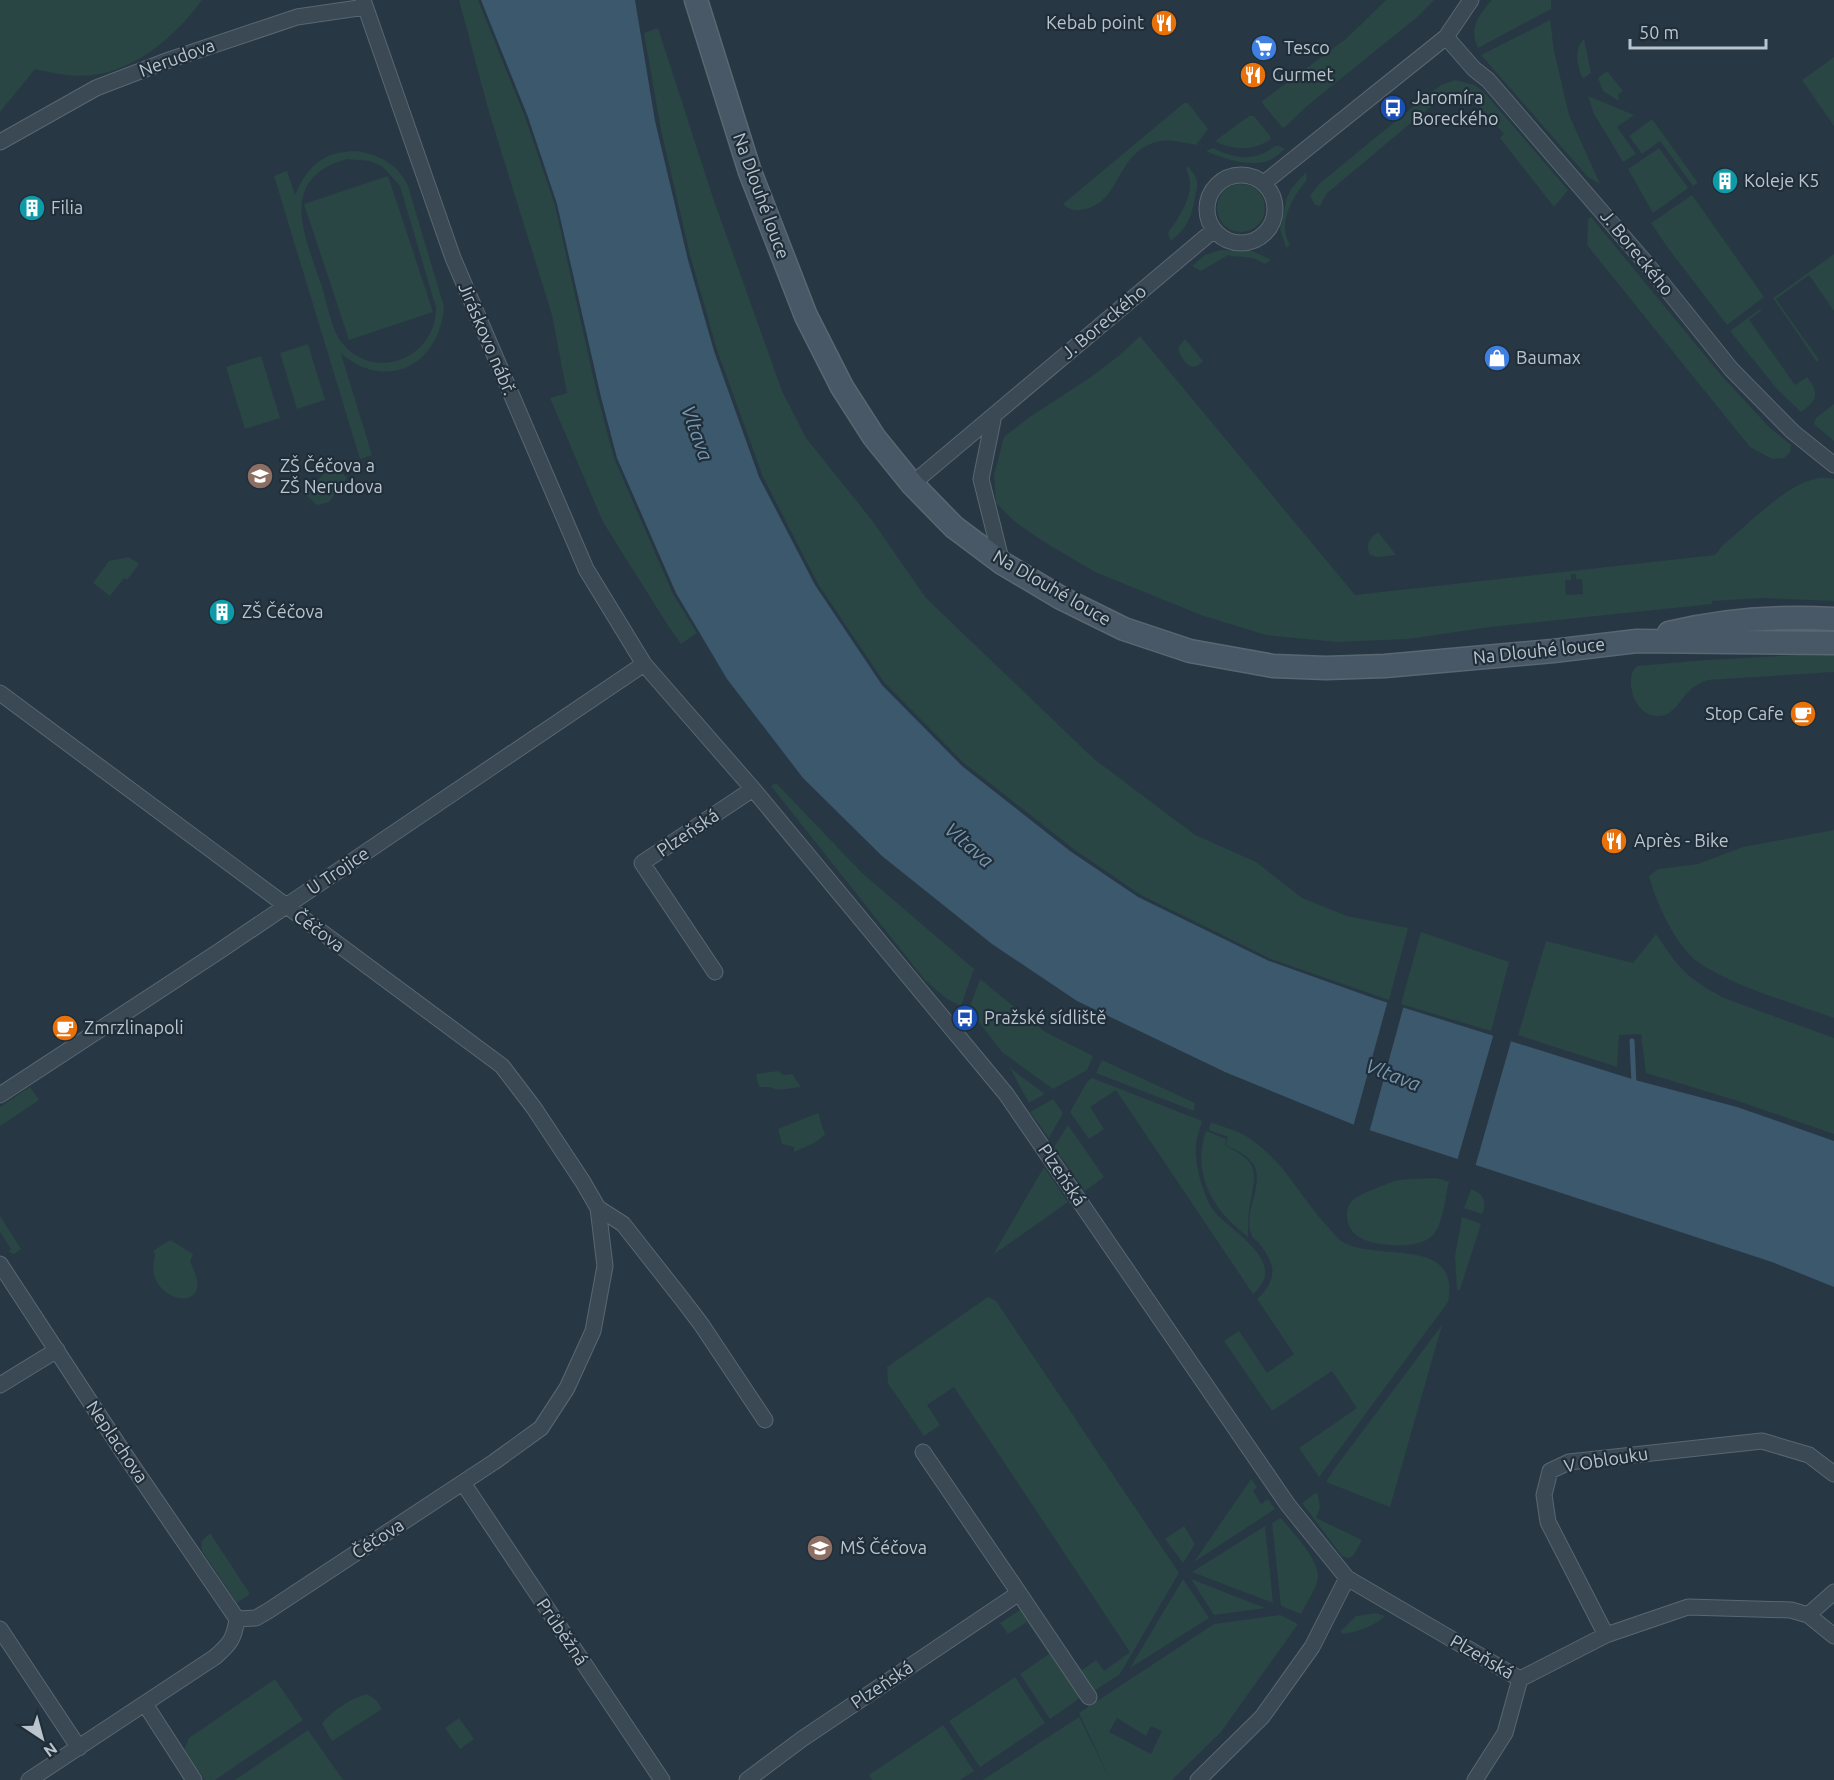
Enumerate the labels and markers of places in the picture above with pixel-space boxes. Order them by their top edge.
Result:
restaurant icon: Kebab point [1149,8,1179,38]
place label: Kebab point [1046,12,1144,32]
supermarket icon: Tesco [1249,33,1279,63]
place label: Tesco [1284,37,1330,57]
restaurant icon: Gurmet [1238,60,1268,90]
place label: Gurmet [1272,64,1334,84]
place label: Jaromíra Boreckého [1412,87,1499,128]
bus stop icon: Jaromíra Boreckého [1378,93,1408,123]
building icon: Koleje K5 [1710,166,1740,196]
place label: Koleje K5 [1744,170,1819,190]
building icon: Filia [17,193,47,223]
place label: Filia [51,197,83,217]
shop icon: Baumax [1482,343,1512,373]
place label: Baumax [1516,347,1581,367]
place label: ZŠ Čéčova a ZŠ Nerudova [280,454,383,496]
school or university icon: ZŠ Čéčova a ZŠ Nerudova [245,461,275,491]
building icon: ZŠ Čéčova [207,597,237,627]
place label: ZŠ Čéčova [242,600,324,621]
cafe icon: Stop Cafe [1788,699,1818,729]
place label: Stop Cafe [1705,703,1784,723]
restaurant icon: Après - Bike [1599,826,1629,856]
place label: Après - Bike [1634,830,1729,850]
bus stop icon: Pražské sídliště [950,1003,980,1033]
place label: Pražské sídliště [984,1007,1106,1027]
cafe icon: Zmrzlinapoli [50,1013,80,1043]
place label: Zmrzlinapoli [84,1017,184,1037]
school or university icon: MŠ Čéčova [805,1533,835,1563]
place label: MŠ Čéčova [840,1536,927,1557]

